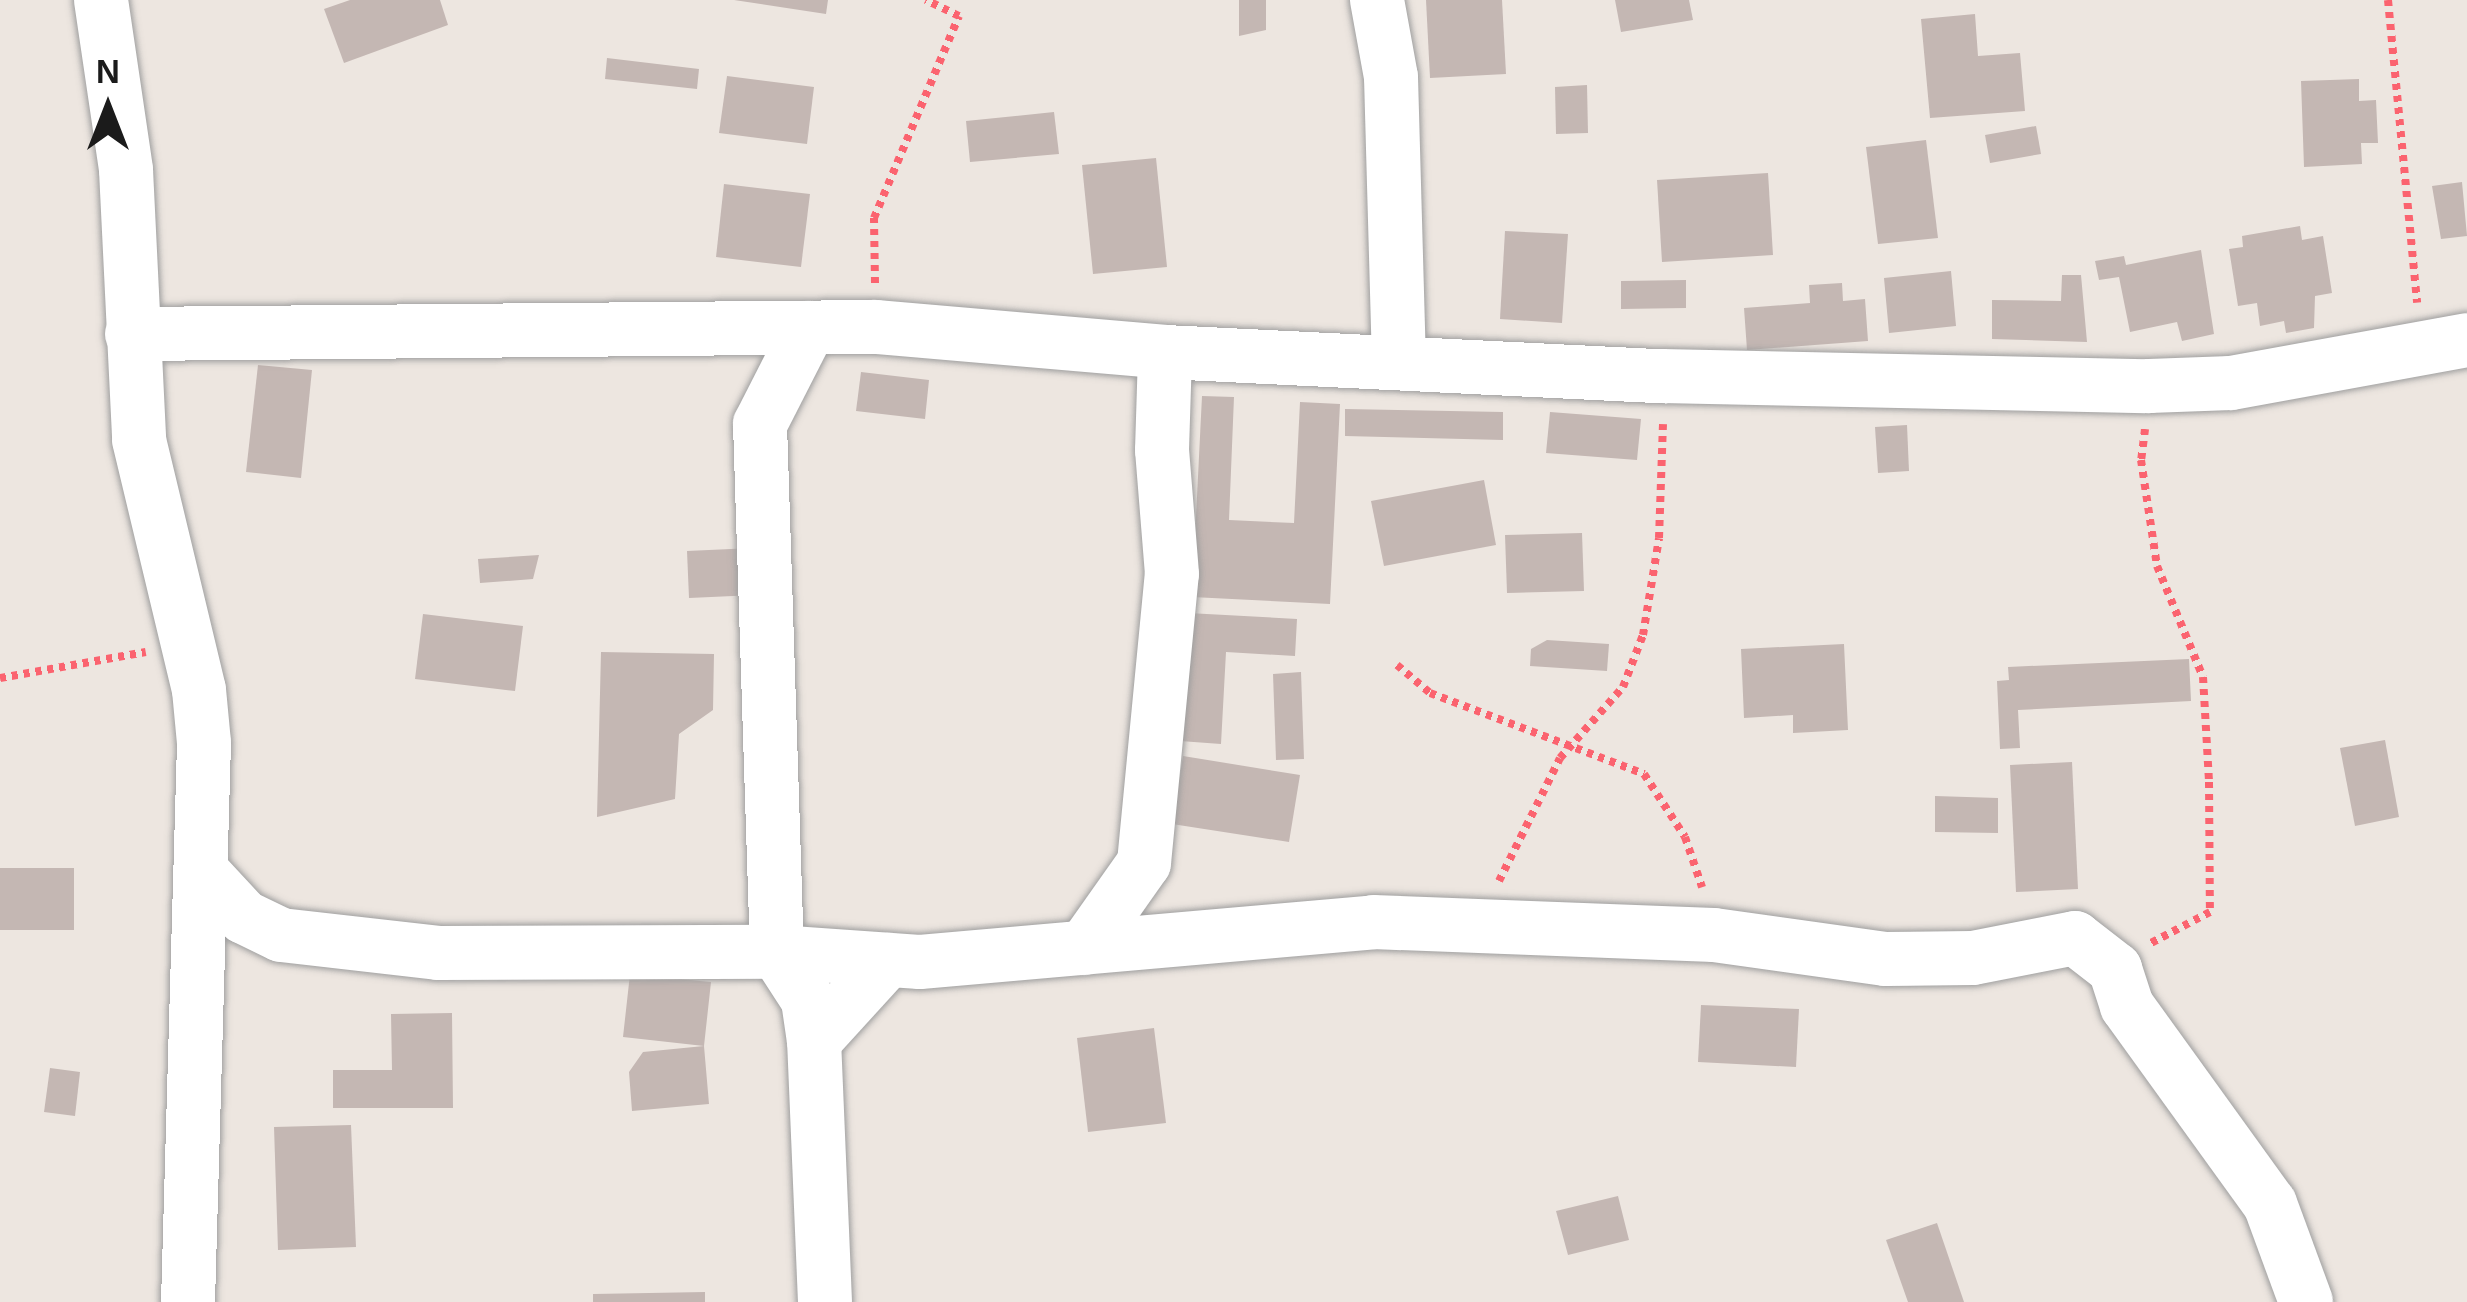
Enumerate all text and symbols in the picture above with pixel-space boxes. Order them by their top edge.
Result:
north arrow [48,48,168,168]
text: N [96,53,120,90]

